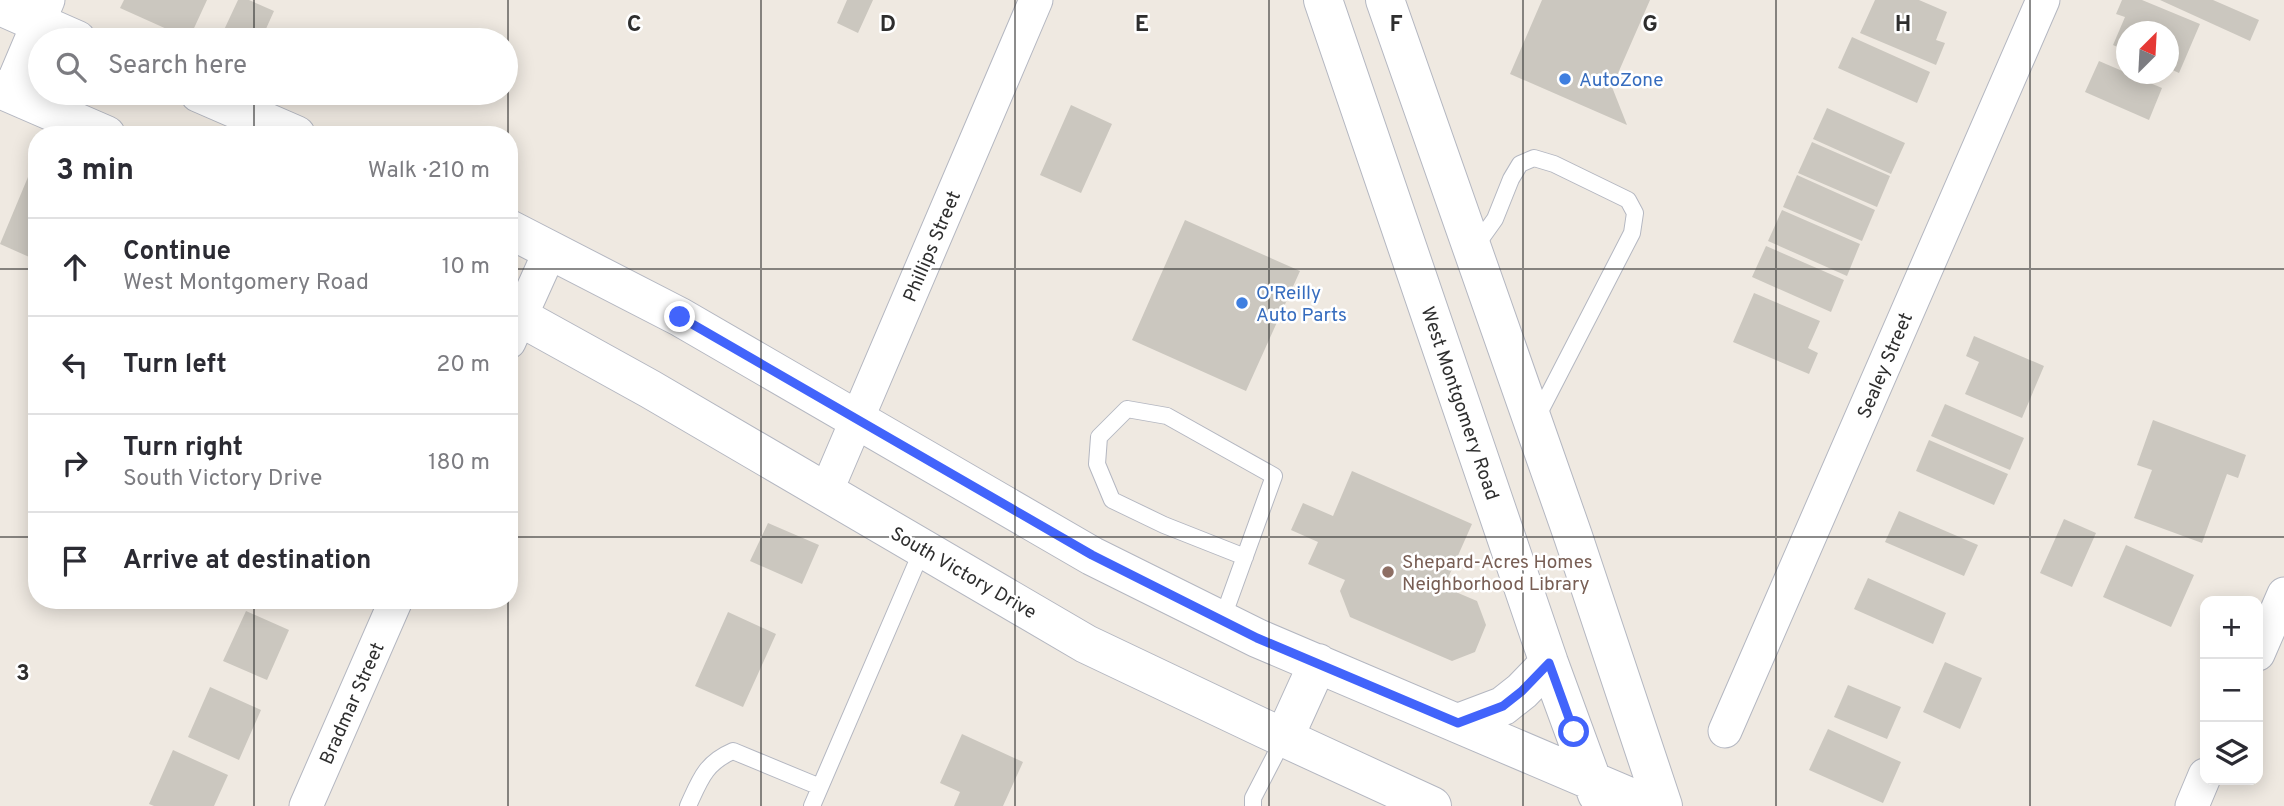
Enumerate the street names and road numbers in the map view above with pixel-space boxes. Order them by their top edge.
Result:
street label: Phillips Street [899,188,967,306]
street label: West Montgomery Road [1415,304,1504,504]
street label: Sealey Street [1853,309,1919,422]
street label: South Victory Drive [886,522,1040,625]
street label: Bradmar Street [315,639,390,769]

